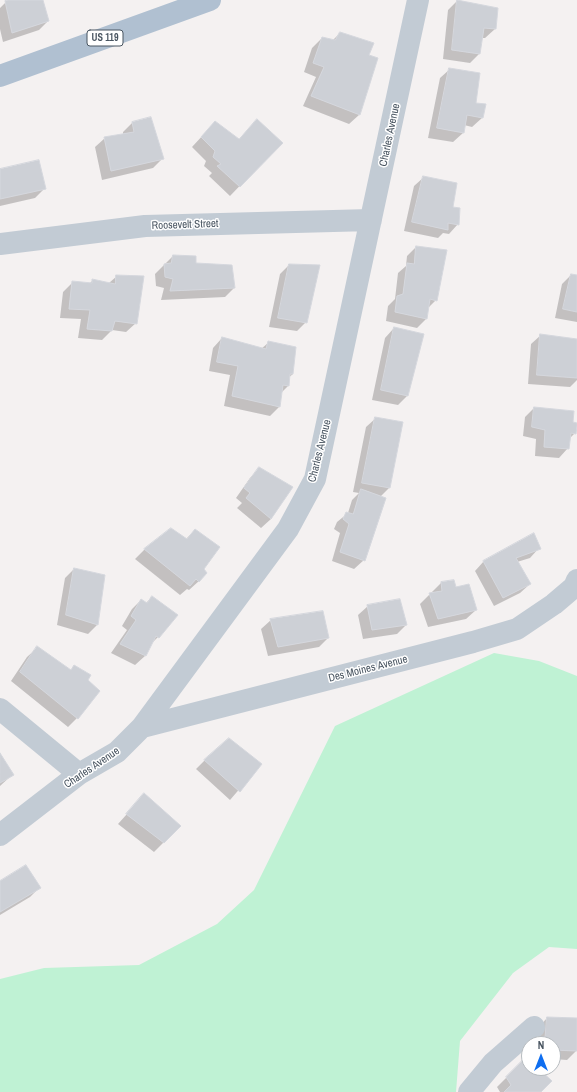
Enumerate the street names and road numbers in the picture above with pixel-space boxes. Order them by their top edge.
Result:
road number: US 119 [87,30,123,46]
street label: Charles Avenue [377,102,403,168]
street label: Roosevelt Street [151,217,219,233]
street label: Charles Avenue [306,418,334,484]
street label: Des Moines Avenue [327,653,409,685]
street label: Charles Avenue [62,745,122,791]

